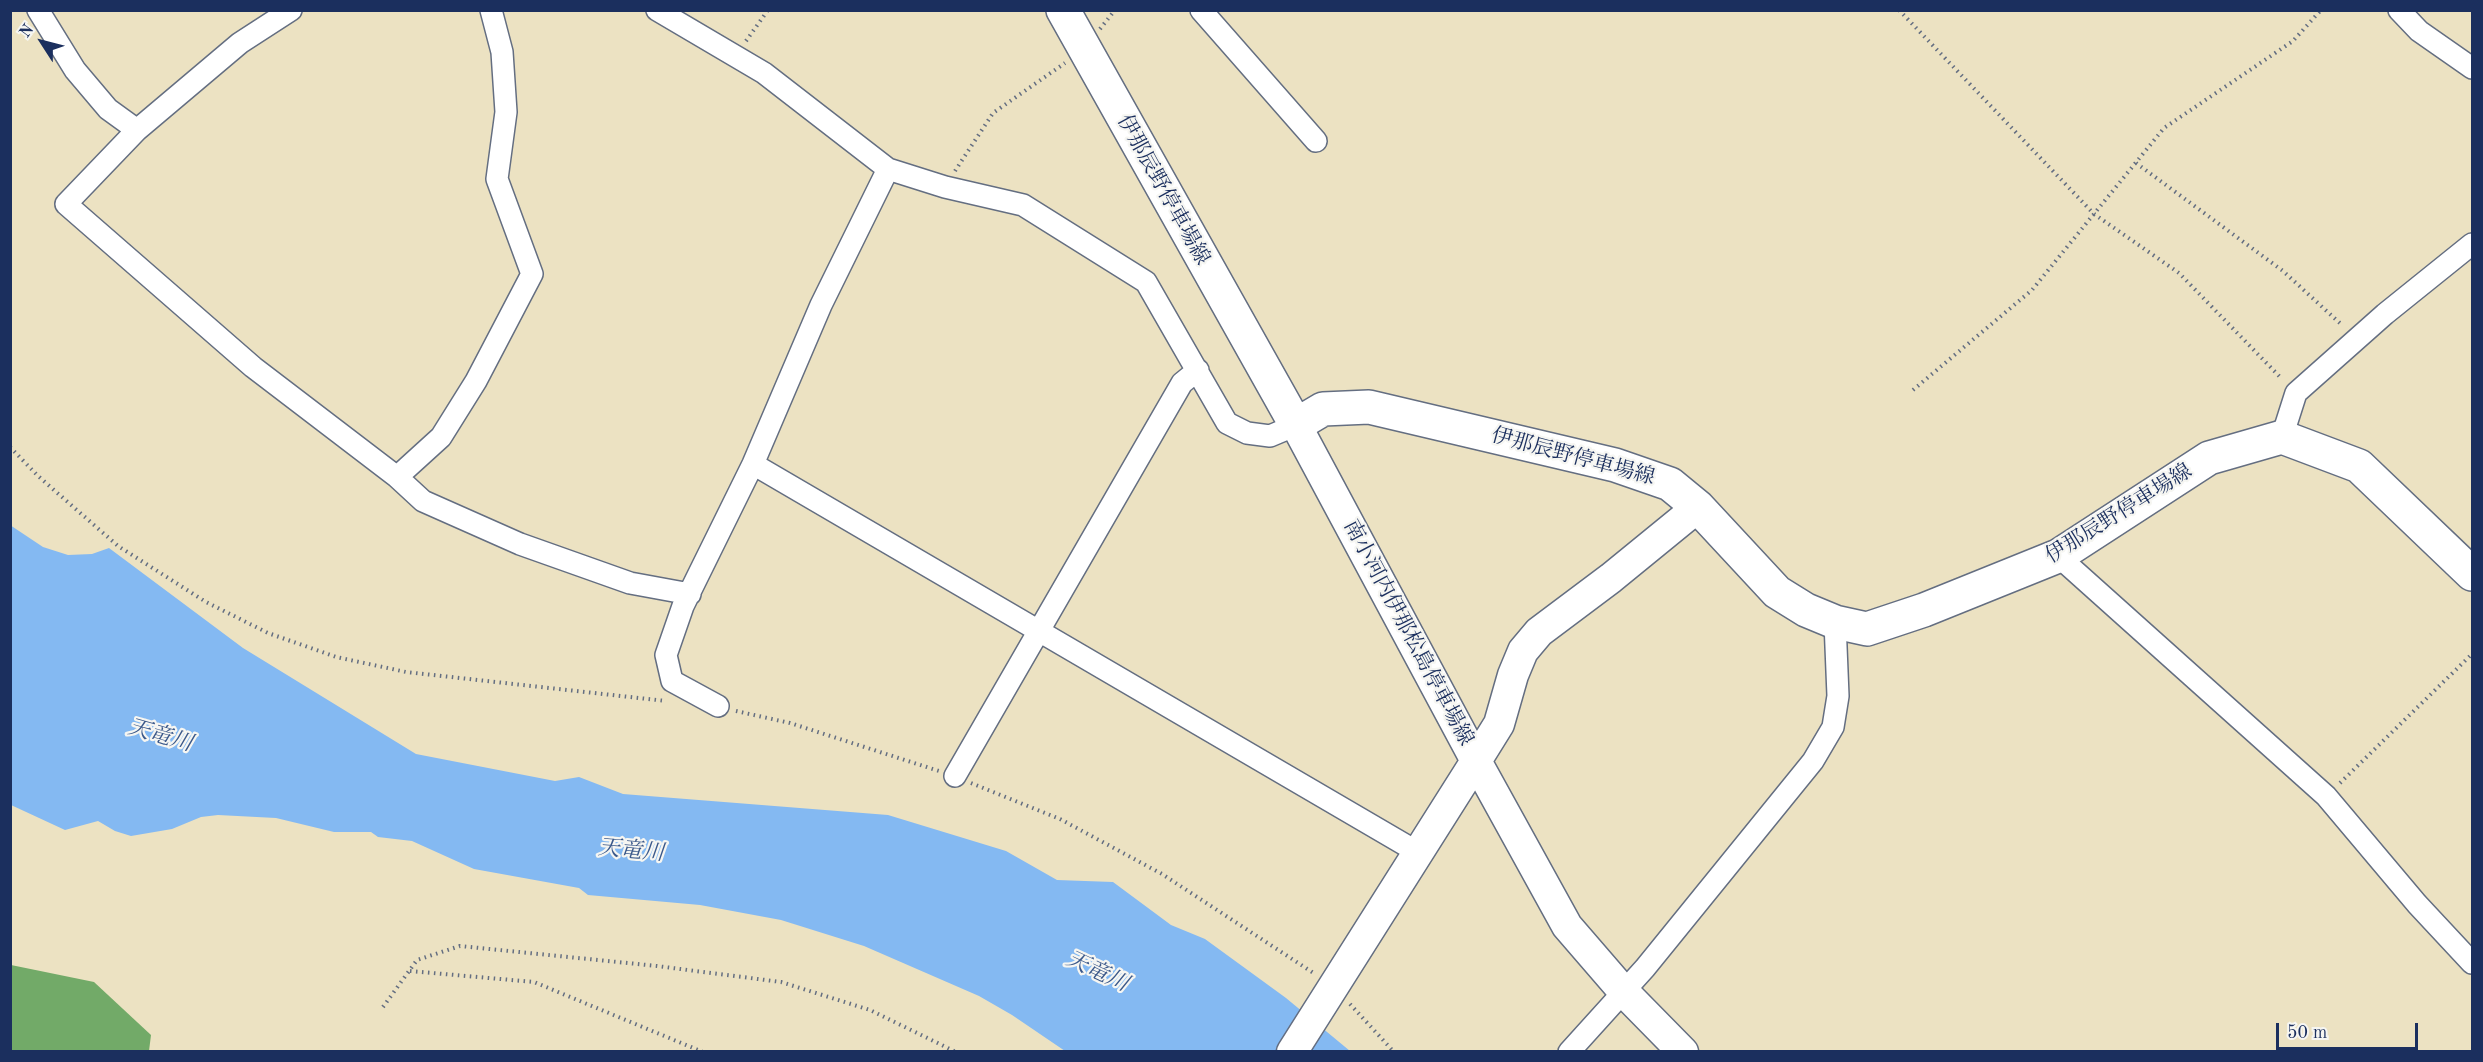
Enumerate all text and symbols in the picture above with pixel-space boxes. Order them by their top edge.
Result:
north arrow [12,12,72,72]
text: N [17,22,38,41]
street label: 伊那辰野停車場線 [1111,110,1215,270]
street label: 伊那辰野停車場線 [1489,423,1657,491]
street label: 伊那辰野停車場線 [2041,459,2197,569]
street label: 南小河内伊那松島停車場線 [1338,516,1478,750]
water label: 天竜川 [125,714,195,758]
water label: 天竜川 [597,835,665,867]
water label: 天竜川 [1062,946,1132,998]
scale bar [2279,1011,2422,1049]
text: 50 m [2287,1024,2327,1042]

